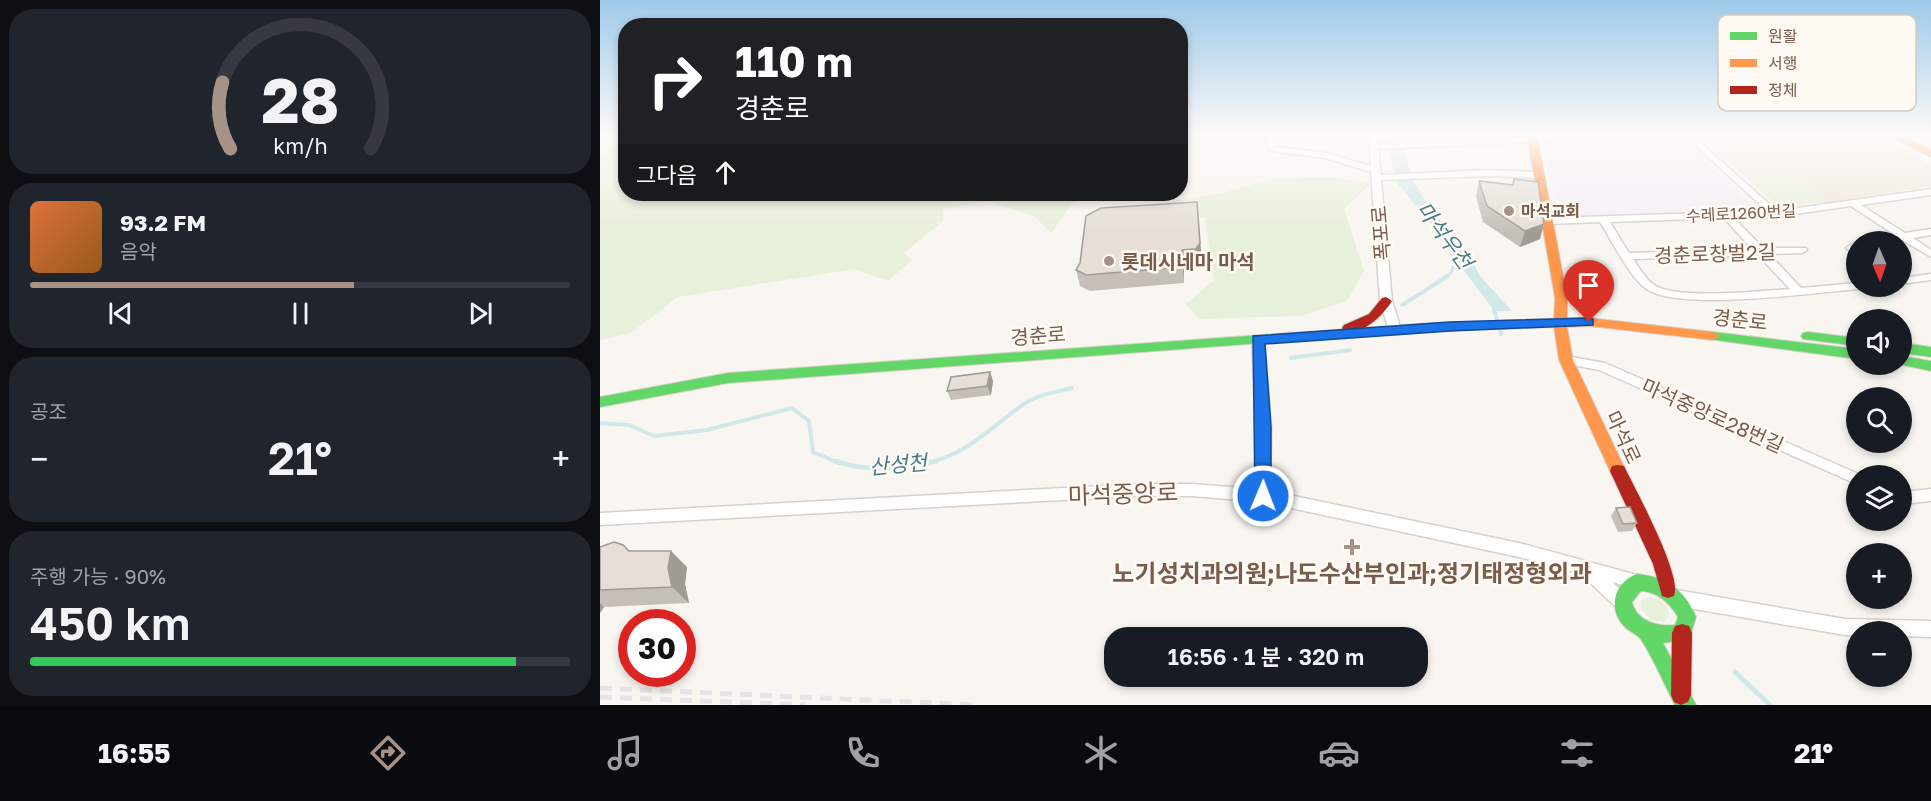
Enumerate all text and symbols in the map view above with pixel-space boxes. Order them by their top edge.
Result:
legend [1718,15,1916,111]
text: 원활 [1768,26,1798,46]
text: 110 m [735,36,853,86]
icon: right [636,42,714,120]
text: 서행 [1768,53,1797,73]
text: 28 [261,62,339,137]
text: 정체 [1768,80,1797,100]
text: 경춘로 [735,92,810,124]
text: km/h [273,133,327,159]
icon: ahead [709,156,742,189]
text: 그다음 [636,161,697,188]
water label: 마석우천 [1411,196,1480,276]
street label: 수레로1260번길 [1685,200,1797,226]
place label: 마석교회 [1521,201,1580,221]
street label: 폭포로 [1366,204,1394,262]
marker: 마석교회 [1502,204,1516,218]
text: 93.2 FM [120,209,206,236]
north arrow [1846,231,1912,297]
map controls [1846,231,1912,687]
text: 음악 [120,239,157,263]
street label: 경춘로창벌2길 [1654,239,1776,267]
place label: 롯데시네마 마석 [1121,249,1255,273]
marker: 롯데시네마 마석 [1102,254,1116,268]
pin [1563,260,1614,322]
icon: arrive [1572,269,1605,302]
icon: previous [104,297,137,330]
icon: pause [284,297,317,330]
icon: next [464,297,497,330]
street label: 경춘로 [1711,304,1769,334]
button: sound [1846,309,1912,375]
street label: 경춘로 [1010,321,1066,349]
street label: 마석중앙로28번길 [1638,373,1788,457]
button: search [1846,387,1912,453]
text: 공조 [30,399,67,423]
street label: 마석로 [1601,407,1647,467]
text: 21° [268,431,332,485]
text: − [30,439,48,478]
text: + [552,439,570,478]
water label: 산성천 [868,448,931,479]
position arrow [1231,464,1295,528]
button: layers [1846,465,1912,531]
street label: 마석중앙로 [1067,477,1179,509]
marker: 노기성치과의원;나도수산부인과;정기태정형외과 [1343,538,1361,556]
button: + [1846,543,1912,609]
place label: 노기성치과의원;나도수산부인과;정기태정형외과 [1112,558,1592,587]
text: 주행 가능 · 90% [30,564,166,588]
text: 450 km [30,596,190,650]
speed limit sign: 30 [618,609,696,687]
button: − [1846,621,1912,687]
text: 16:56 · 1 분 · 320 m [1168,643,1364,670]
icon: directions [367,732,409,774]
icon: music [604,732,646,774]
icon: phone [842,732,884,774]
icon: climate [1080,732,1122,774]
icon: car [1318,732,1360,774]
icon: filters [1556,732,1598,774]
text: 16:55 [98,737,171,769]
text: 21° [1794,737,1833,769]

